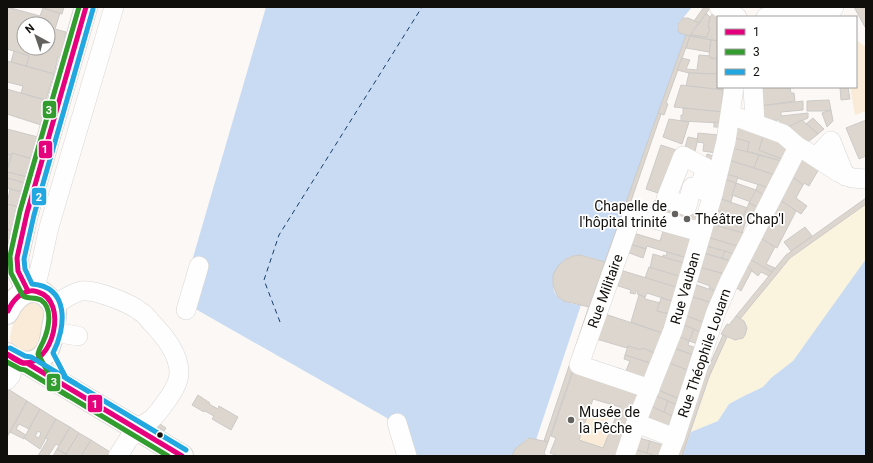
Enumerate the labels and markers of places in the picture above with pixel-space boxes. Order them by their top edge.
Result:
place label: Chapelle de l'hôpital trinité [579,198,667,230]
marker: Chapelle de l'hôpital trinité [670,209,680,219]
place label: Théâtre Chap'l [695,211,784,227]
marker: Théâtre Chap'l [682,214,692,224]
place label: Musée de la Pêche [579,404,640,436]
marker: Musée de la Pêche [566,415,576,425]
unlabelled marker [155,430,165,440]

